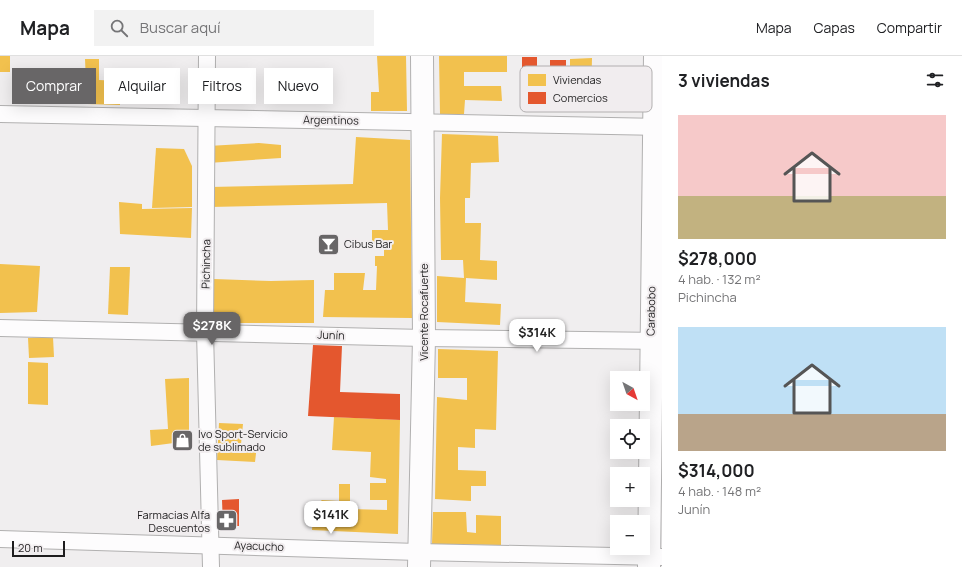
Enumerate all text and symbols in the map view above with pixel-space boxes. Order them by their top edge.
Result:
search box [94,10,374,46]
text: Mapa [20,15,70,41]
icon: search [108,17,130,39]
text: Buscar aquí [140,17,220,38]
text: Mapa [756,18,792,37]
text: Capas [814,18,855,37]
text: Compartir [877,18,942,37]
legend [520,66,652,112]
chip: Comprar [12,68,96,104]
chip: Alquilar [104,68,180,104]
chip: Filtros [188,68,256,104]
chip: Nuevo [264,68,333,104]
text: 3 viviendas [678,69,770,92]
icon: filters [924,69,946,91]
text: Viviendas [553,72,602,87]
text: Comercios [553,90,608,105]
street label: Argentinos [303,112,359,127]
icon: home [776,141,848,213]
bar icon: Cibus Bar [315,231,341,257]
place label: Cibus Bar [344,236,392,251]
street label: Pichincha [198,239,213,289]
text: $278,000 [678,247,757,270]
street label: Vicente Rocafuerte [416,263,431,361]
text: 4 hab. · 132 m² [678,270,761,288]
street label: Carabobo [643,285,658,336]
text: Pichincha [678,288,737,306]
pin: $278K [184,312,240,346]
text: $278K [192,316,232,334]
pin: $314K [509,319,565,353]
text: $314K [518,323,556,341]
street label: Junín [317,327,345,342]
icon: home [776,353,848,425]
north arrow [610,371,650,411]
map controls [610,371,650,555]
button: locate [610,419,650,459]
place label: Ivo Sport-Servicio de sublimado [198,426,288,454]
shop icon: Ivo Sport-Servicio de sublimado [170,427,196,453]
text: $314,000 [678,459,755,482]
button: + [610,467,650,507]
text: 4 hab. · 148 m² [678,482,761,500]
text: Junín [678,500,710,518]
pin: $141K [303,501,359,535]
text: $141K [313,505,349,523]
place label: Farmacias Alfa Descuentos [137,507,210,535]
pharmacy icon: Farmacias Alfa Descuentos [213,508,239,534]
button: − [610,515,650,555]
street label: Ayacucho [234,537,285,554]
scale bar [12,539,65,558]
text: 20 m [18,540,43,555]

